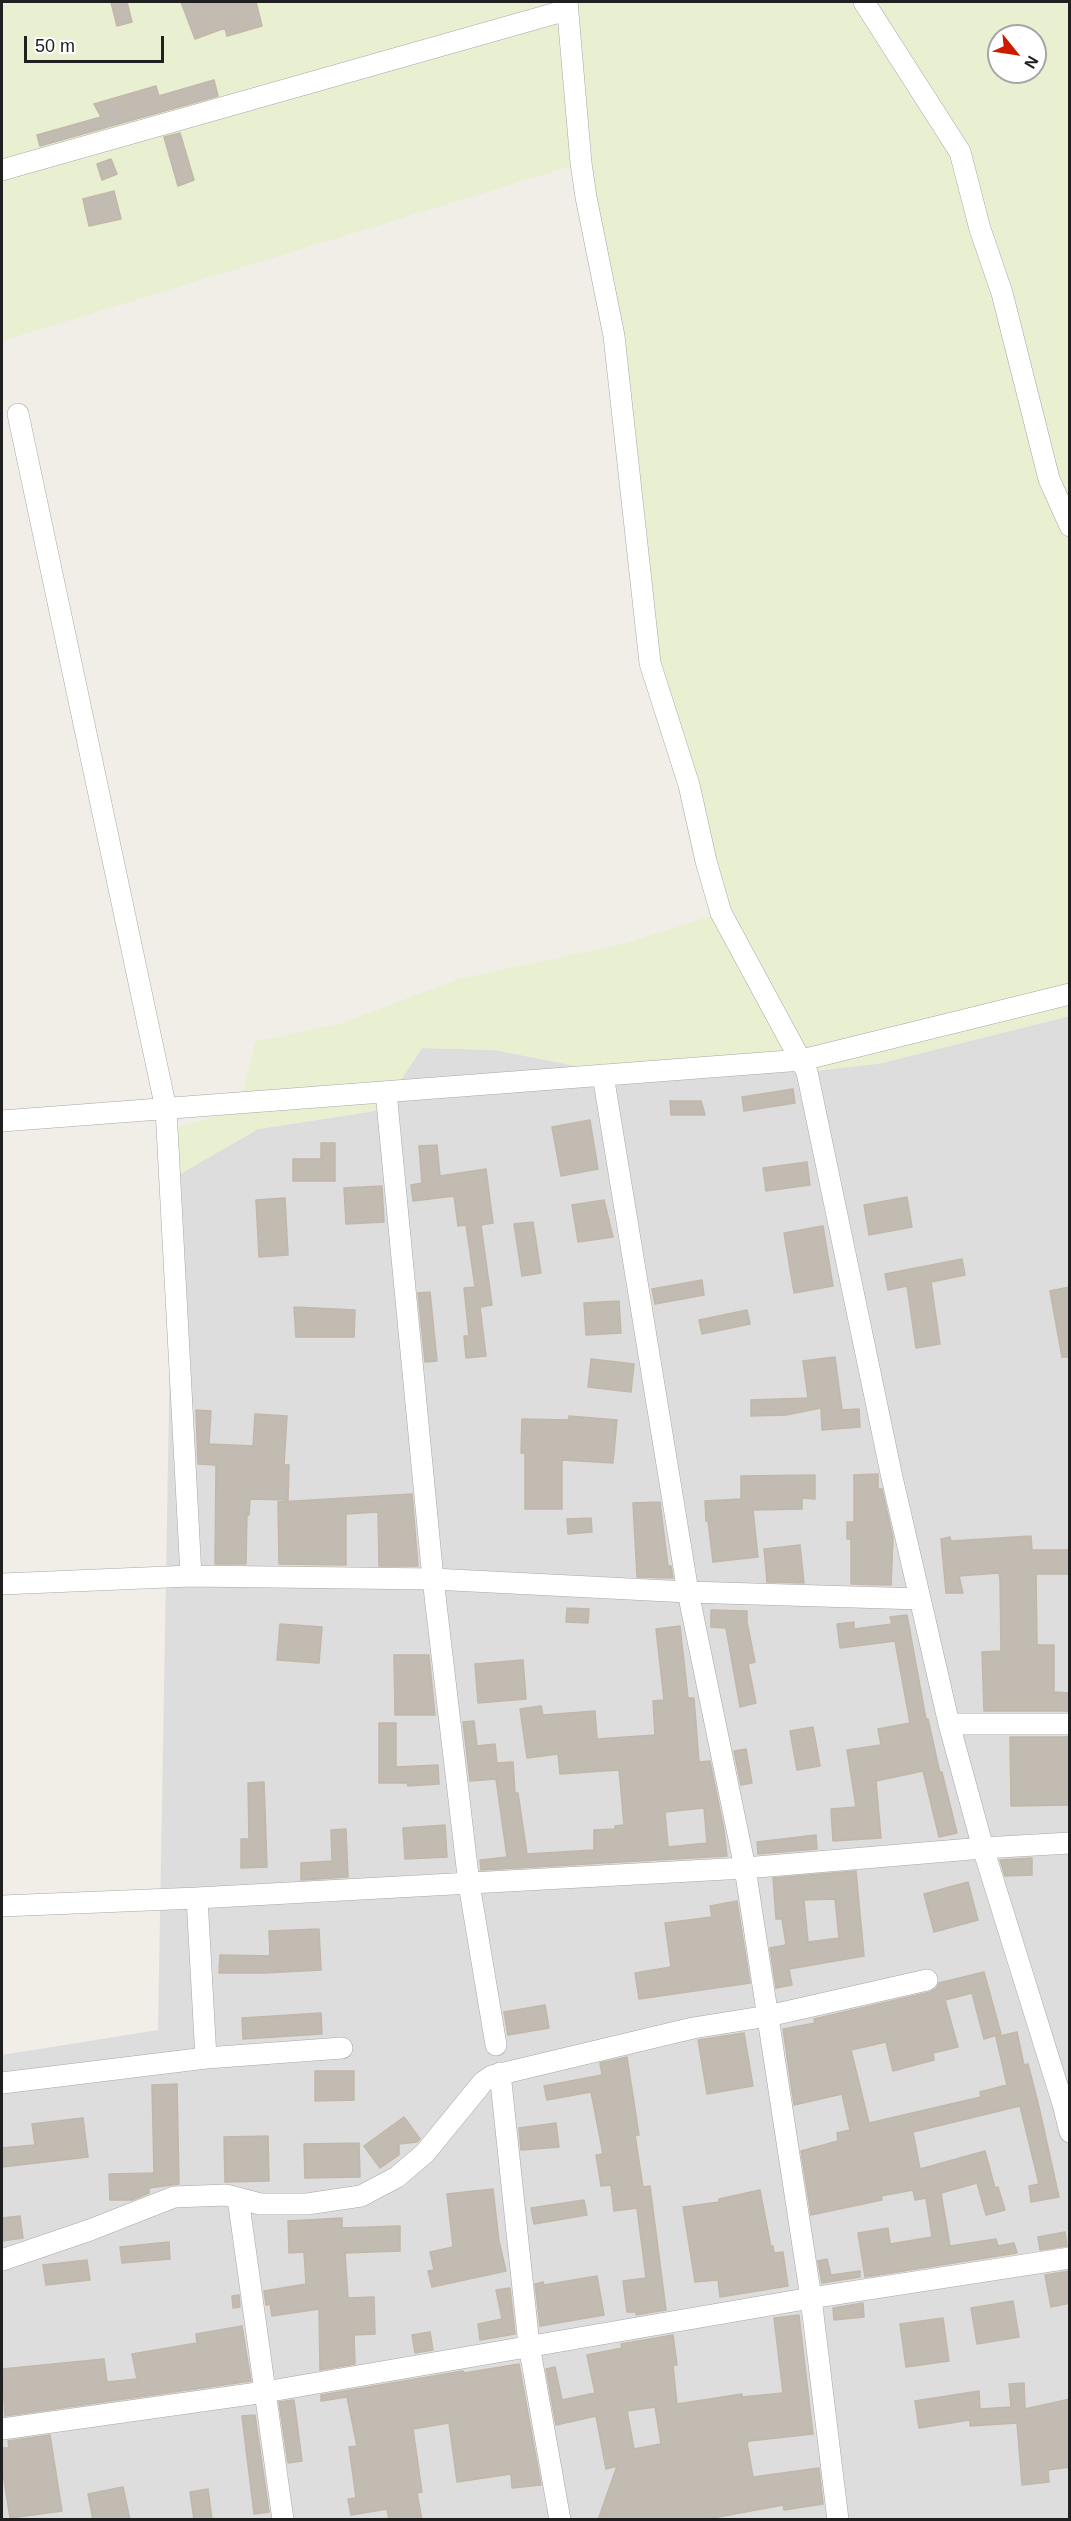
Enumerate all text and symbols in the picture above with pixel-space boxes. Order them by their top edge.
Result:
scale bar [27,24,166,62]
north arrow [987,24,1047,84]
text: 50 m [35,36,75,56]
text: N [1021,53,1042,72]

